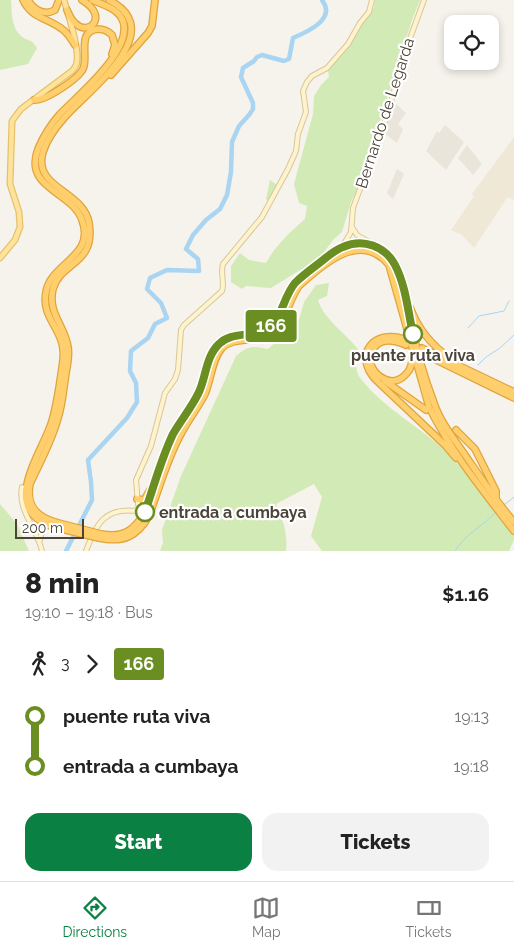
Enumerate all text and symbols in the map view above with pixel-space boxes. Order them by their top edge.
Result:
map controls [444,15,499,70]
button: locate [444,15,499,70]
street label: Bernardo de Legarda [352,35,418,191]
line badge: 166 [242,310,300,342]
text: 166 [256,315,286,336]
marker: puente ruta viva [403,324,423,344]
place label: puente ruta viva [351,346,475,365]
marker: entrada a cumbaya [135,502,155,522]
place label: entrada a cumbaya [159,503,307,522]
scale bar [15,516,84,539]
text: 200 m [22,520,63,536]
text: 8 min [25,567,99,600]
text: $1.16 [442,583,489,605]
text: 19:10 – 19:18 · Bus [25,603,153,622]
icon: walk [25,650,53,678]
icon: forward [78,650,106,678]
text: 166 [124,653,154,674]
text: 3 [61,654,70,673]
text: puente ruta viva [63,705,210,727]
text: 19:13 [454,707,489,726]
text: entrada a cumbaya [63,755,238,777]
text: 19:18 [453,757,489,776]
button: Start [25,813,252,871]
button: Tickets [262,813,489,871]
tab: Directions [62,894,127,940]
tab: Map [252,894,281,940]
tab: Tickets [406,894,452,940]

